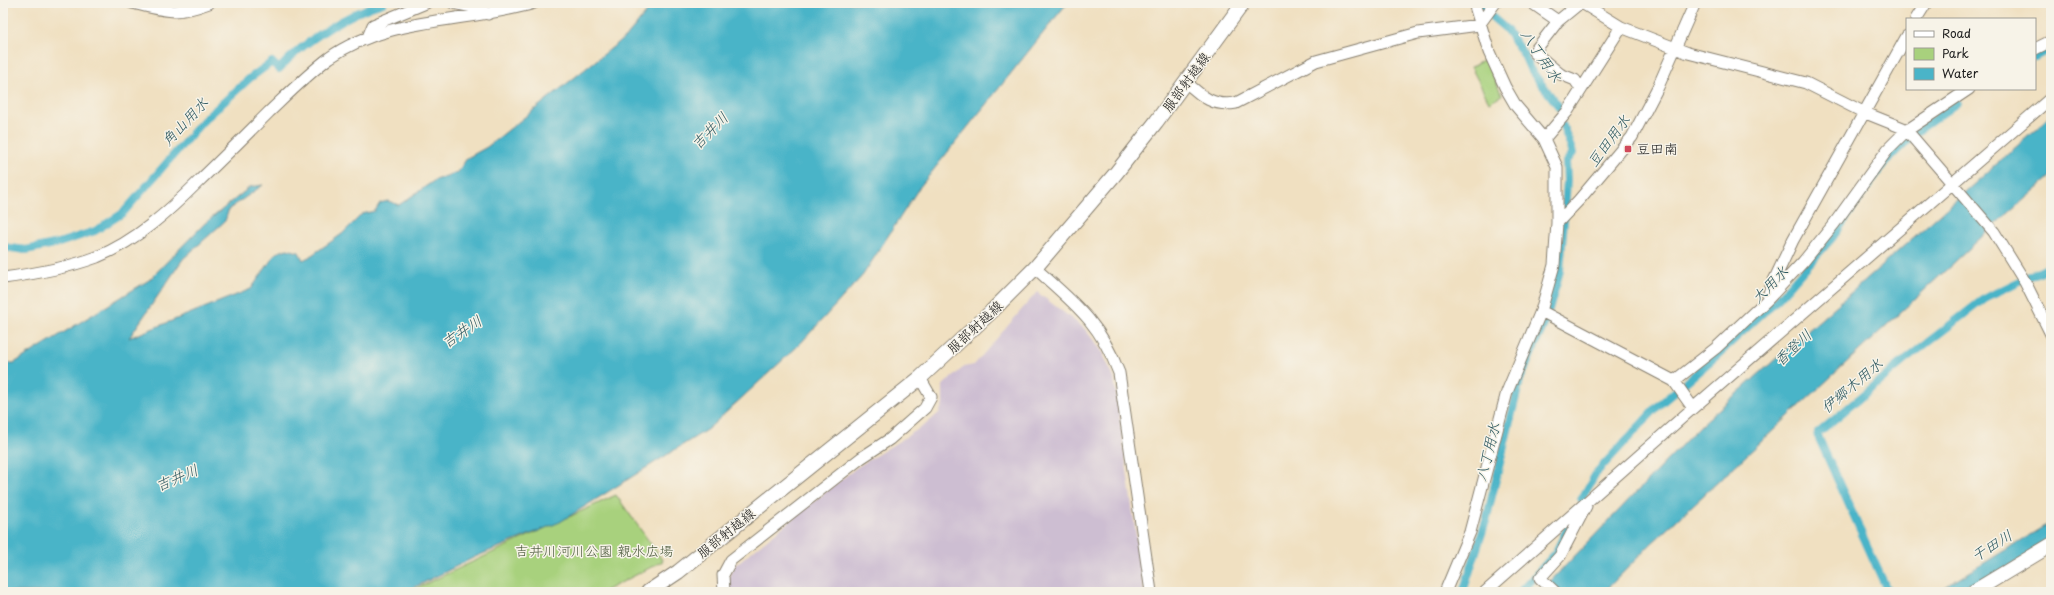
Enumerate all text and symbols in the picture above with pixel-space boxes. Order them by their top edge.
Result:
legend [1906,18,2036,90]
water label: 八丁用水 [1516,24,1569,86]
text: Road [1942,24,1971,42]
text: Park [1942,44,1969,62]
street label: 服部射越線 [1157,47,1215,116]
text: Water [1942,64,1979,82]
water label: 角山用水 [155,91,213,151]
water label: 吉井川 [685,106,733,154]
water label: 豆田用水 [1581,109,1635,171]
place label: 豆田南 [1636,138,1678,159]
marker: 豆田南 [1623,144,1633,154]
water label: 大用水 [1745,260,1793,308]
street label: 服部射越線 [942,295,1007,358]
water label: 吉井川 [436,309,486,353]
water label: 香登川 [1768,323,1816,371]
water label: 伊郷木用水 [1815,352,1887,418]
water label: 八丁用水 [1468,420,1505,484]
water label: 吉井川 [151,457,202,496]
street label: 服部射越線 [692,502,759,563]
water label: 干田川 [1966,523,2016,566]
park label: 吉井川河川公園 親水広場 [515,540,673,561]

